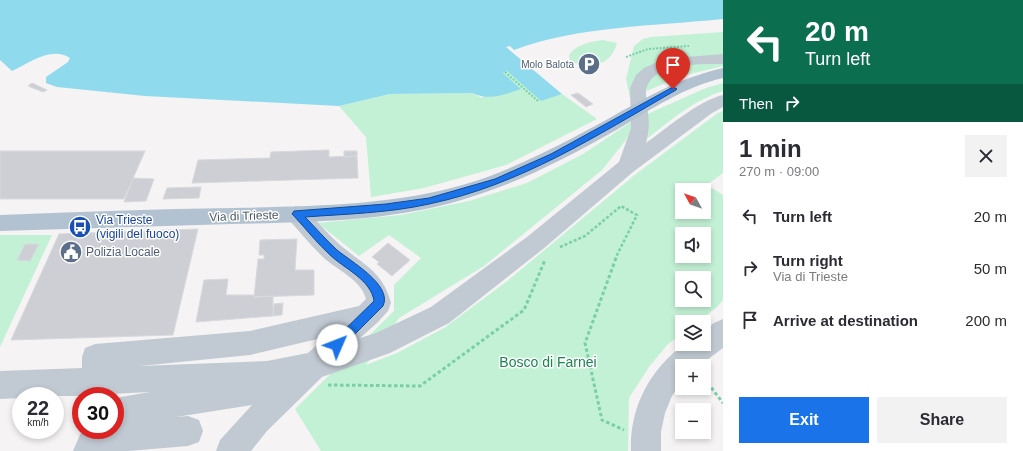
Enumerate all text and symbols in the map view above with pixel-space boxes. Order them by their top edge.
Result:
icon: left [739,16,791,68]
text: 20 m [805,16,869,47]
pin [656,48,690,89]
text: Turn left [805,49,870,69]
parking icon: Molo Balota [576,51,602,77]
icon: arrive [662,54,684,76]
place label: Molo Balota [521,59,574,70]
icon: right [781,92,803,114]
text: Then [739,95,773,112]
text: 1 min [739,135,802,162]
button: close [965,135,1007,177]
text: 270 m · 09:00 [739,164,819,179]
north arrow [675,183,711,219]
map controls [675,183,711,439]
icon: left [739,205,761,227]
street label: Via di Trieste [209,208,279,224]
text: Turn left [773,208,832,225]
text: 20 m [974,208,1007,225]
place label: Via Trieste (vigili del fuoco) [96,213,179,241]
bus stop icon: Via Trieste (vigili del fuoco) [67,214,93,240]
button: sound [675,227,711,263]
public building icon: Polizia Locale [58,239,84,265]
place label: Polizia Locale [86,245,160,259]
text: Turn right [773,252,843,269]
icon: right [739,257,761,279]
text: 50 m [974,260,1007,277]
text: Via di Trieste [773,269,848,284]
button: search [675,271,711,307]
icon: arrive [739,309,761,331]
text: Arrive at destination [773,312,918,329]
text: 200 m [965,312,1007,329]
button: layers [675,315,711,351]
position arrow [316,324,358,366]
park label: Bosco di Farnei [499,354,597,370]
button: + [675,359,711,395]
speed limit sign: 30 [72,387,124,439]
text: 22 [27,397,49,419]
button: Exit [739,397,869,443]
button: Share [877,397,1007,443]
button: − [675,403,711,439]
text: km/h [27,417,49,428]

